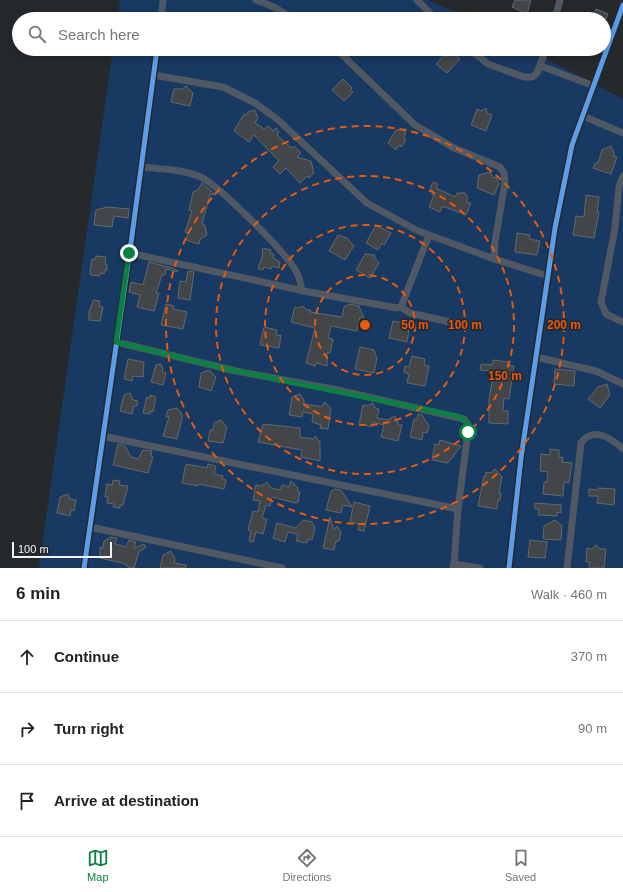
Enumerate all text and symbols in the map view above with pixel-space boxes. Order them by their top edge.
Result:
search box [12,12,611,56]
icon: search [26,23,48,45]
text: Search here [58,26,140,43]
route end [120,244,138,262]
centre of rings [358,318,372,332]
text: 50 m [401,318,429,332]
text: 100 m [448,318,482,332]
text: 200 m [547,318,581,332]
text: 150 m [488,369,522,383]
route start [459,423,477,441]
scale bar [12,540,112,559]
text: 100 m [18,543,49,555]
text: 6 min [16,584,60,603]
text: Walk · 460 m [531,587,607,602]
icon: ahead [16,646,38,668]
text: Continue [54,648,119,665]
text: 370 m [571,649,607,664]
icon: right [16,718,38,740]
text: Turn right [54,720,124,737]
text: 90 m [578,721,607,736]
icon: arrive [16,790,38,812]
text: Arrive at destination [54,792,199,809]
tab: Map [87,847,109,883]
tab: Directions [282,847,331,883]
tab: Saved [505,847,536,883]

